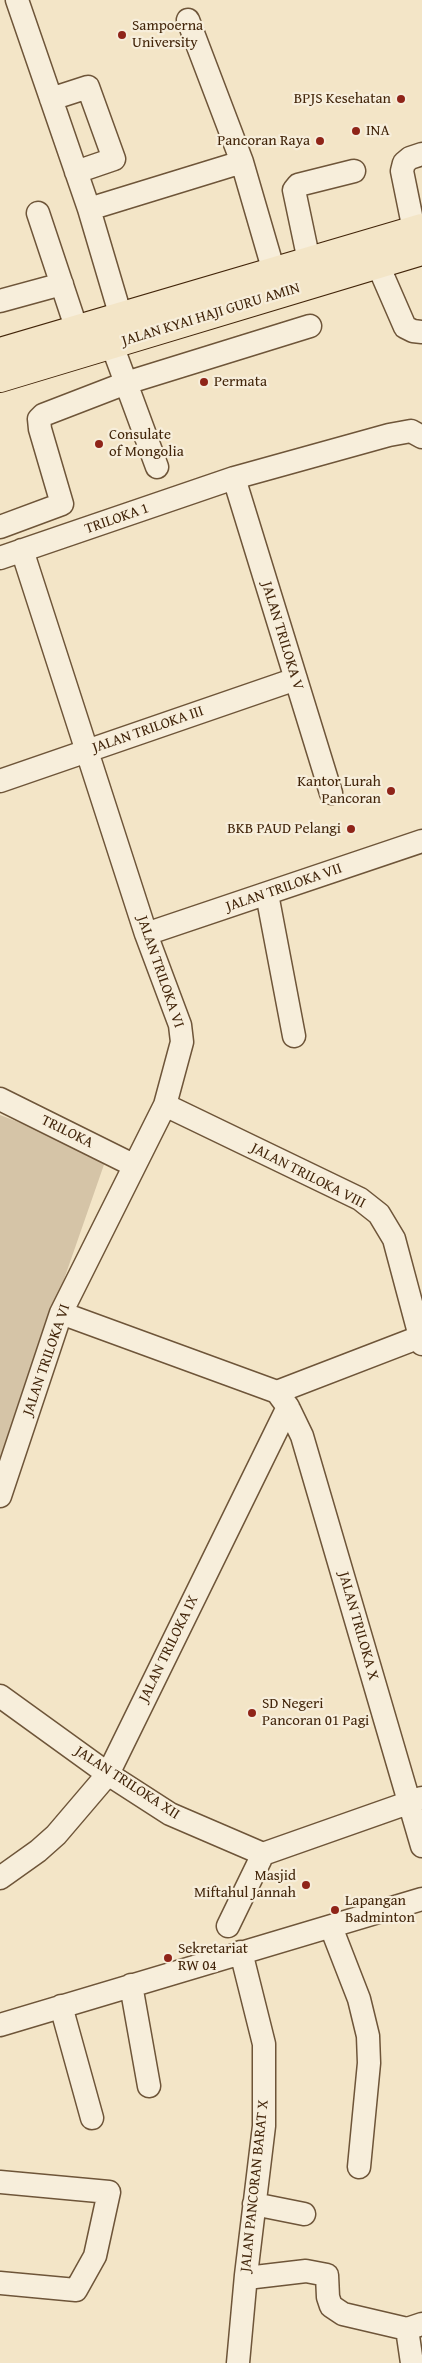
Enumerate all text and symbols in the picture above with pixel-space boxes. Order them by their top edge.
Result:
place label: Sampoerna University [132,17,203,52]
marker: Sampoerna University [116,29,128,41]
place label: BPJS Kesehatan [294,90,391,108]
marker: BPJS Kesehatan [395,93,407,105]
place label: INA [366,122,390,140]
marker: INA [350,125,362,137]
place label: Pancoran Raya [217,132,310,150]
marker: Pancoran Raya [314,135,326,147]
street label: JALAN KYAI HAJI GURU AMIN [120,279,302,351]
place label: Permata [214,373,267,391]
marker: Permata [198,376,210,388]
place label: Consulate of Mongolia [109,426,184,461]
marker: Consulate of Mongolia [93,438,105,450]
street label: TRILOKA 1 [83,500,151,538]
street label: JALAN TRILOKA V [257,580,307,692]
street label: JALAN TRILOKA III [90,703,206,757]
place label: Kantor Lurah Pancoran [297,773,381,808]
marker: Kantor Lurah Pancoran [385,785,397,797]
place label: BKB PAUD Pelangi [227,820,341,838]
marker: BKB PAUD Pelangi [345,823,357,835]
street label: JALAN TRILOKA VII [224,860,344,916]
street label: JALAN TRILOKA VI [132,914,188,1030]
street label: TRILOKA [38,1112,96,1152]
street label: JALAN TRILOKA VIII [248,1139,368,1213]
street label: JALAN TRILOKA VI [19,1302,75,1418]
street label: JALAN TRILOKA X [334,1570,382,1682]
street label: JALAN TRILOKA IX [135,1593,203,1705]
place label: SD Negeri Pancoran 01 Pagi [262,1695,369,1730]
marker: SD Negeri Pancoran 01 Pagi [246,1707,258,1719]
street label: JALAN TRILOKA XII [71,1742,183,1824]
place label: Masjid Miftahul Jannah [194,1867,296,1902]
marker: Masjid Miftahul Jannah [300,1879,312,1891]
place label: Lapangan Badminton [345,1892,415,1927]
marker: Lapangan Badminton [329,1904,341,1916]
place label: Sekretariat RW 04 [178,1940,248,1975]
marker: Sekretariat RW 04 [162,1952,174,1964]
street label: JALAN PANCORAN BARAT X [237,2099,273,2273]

